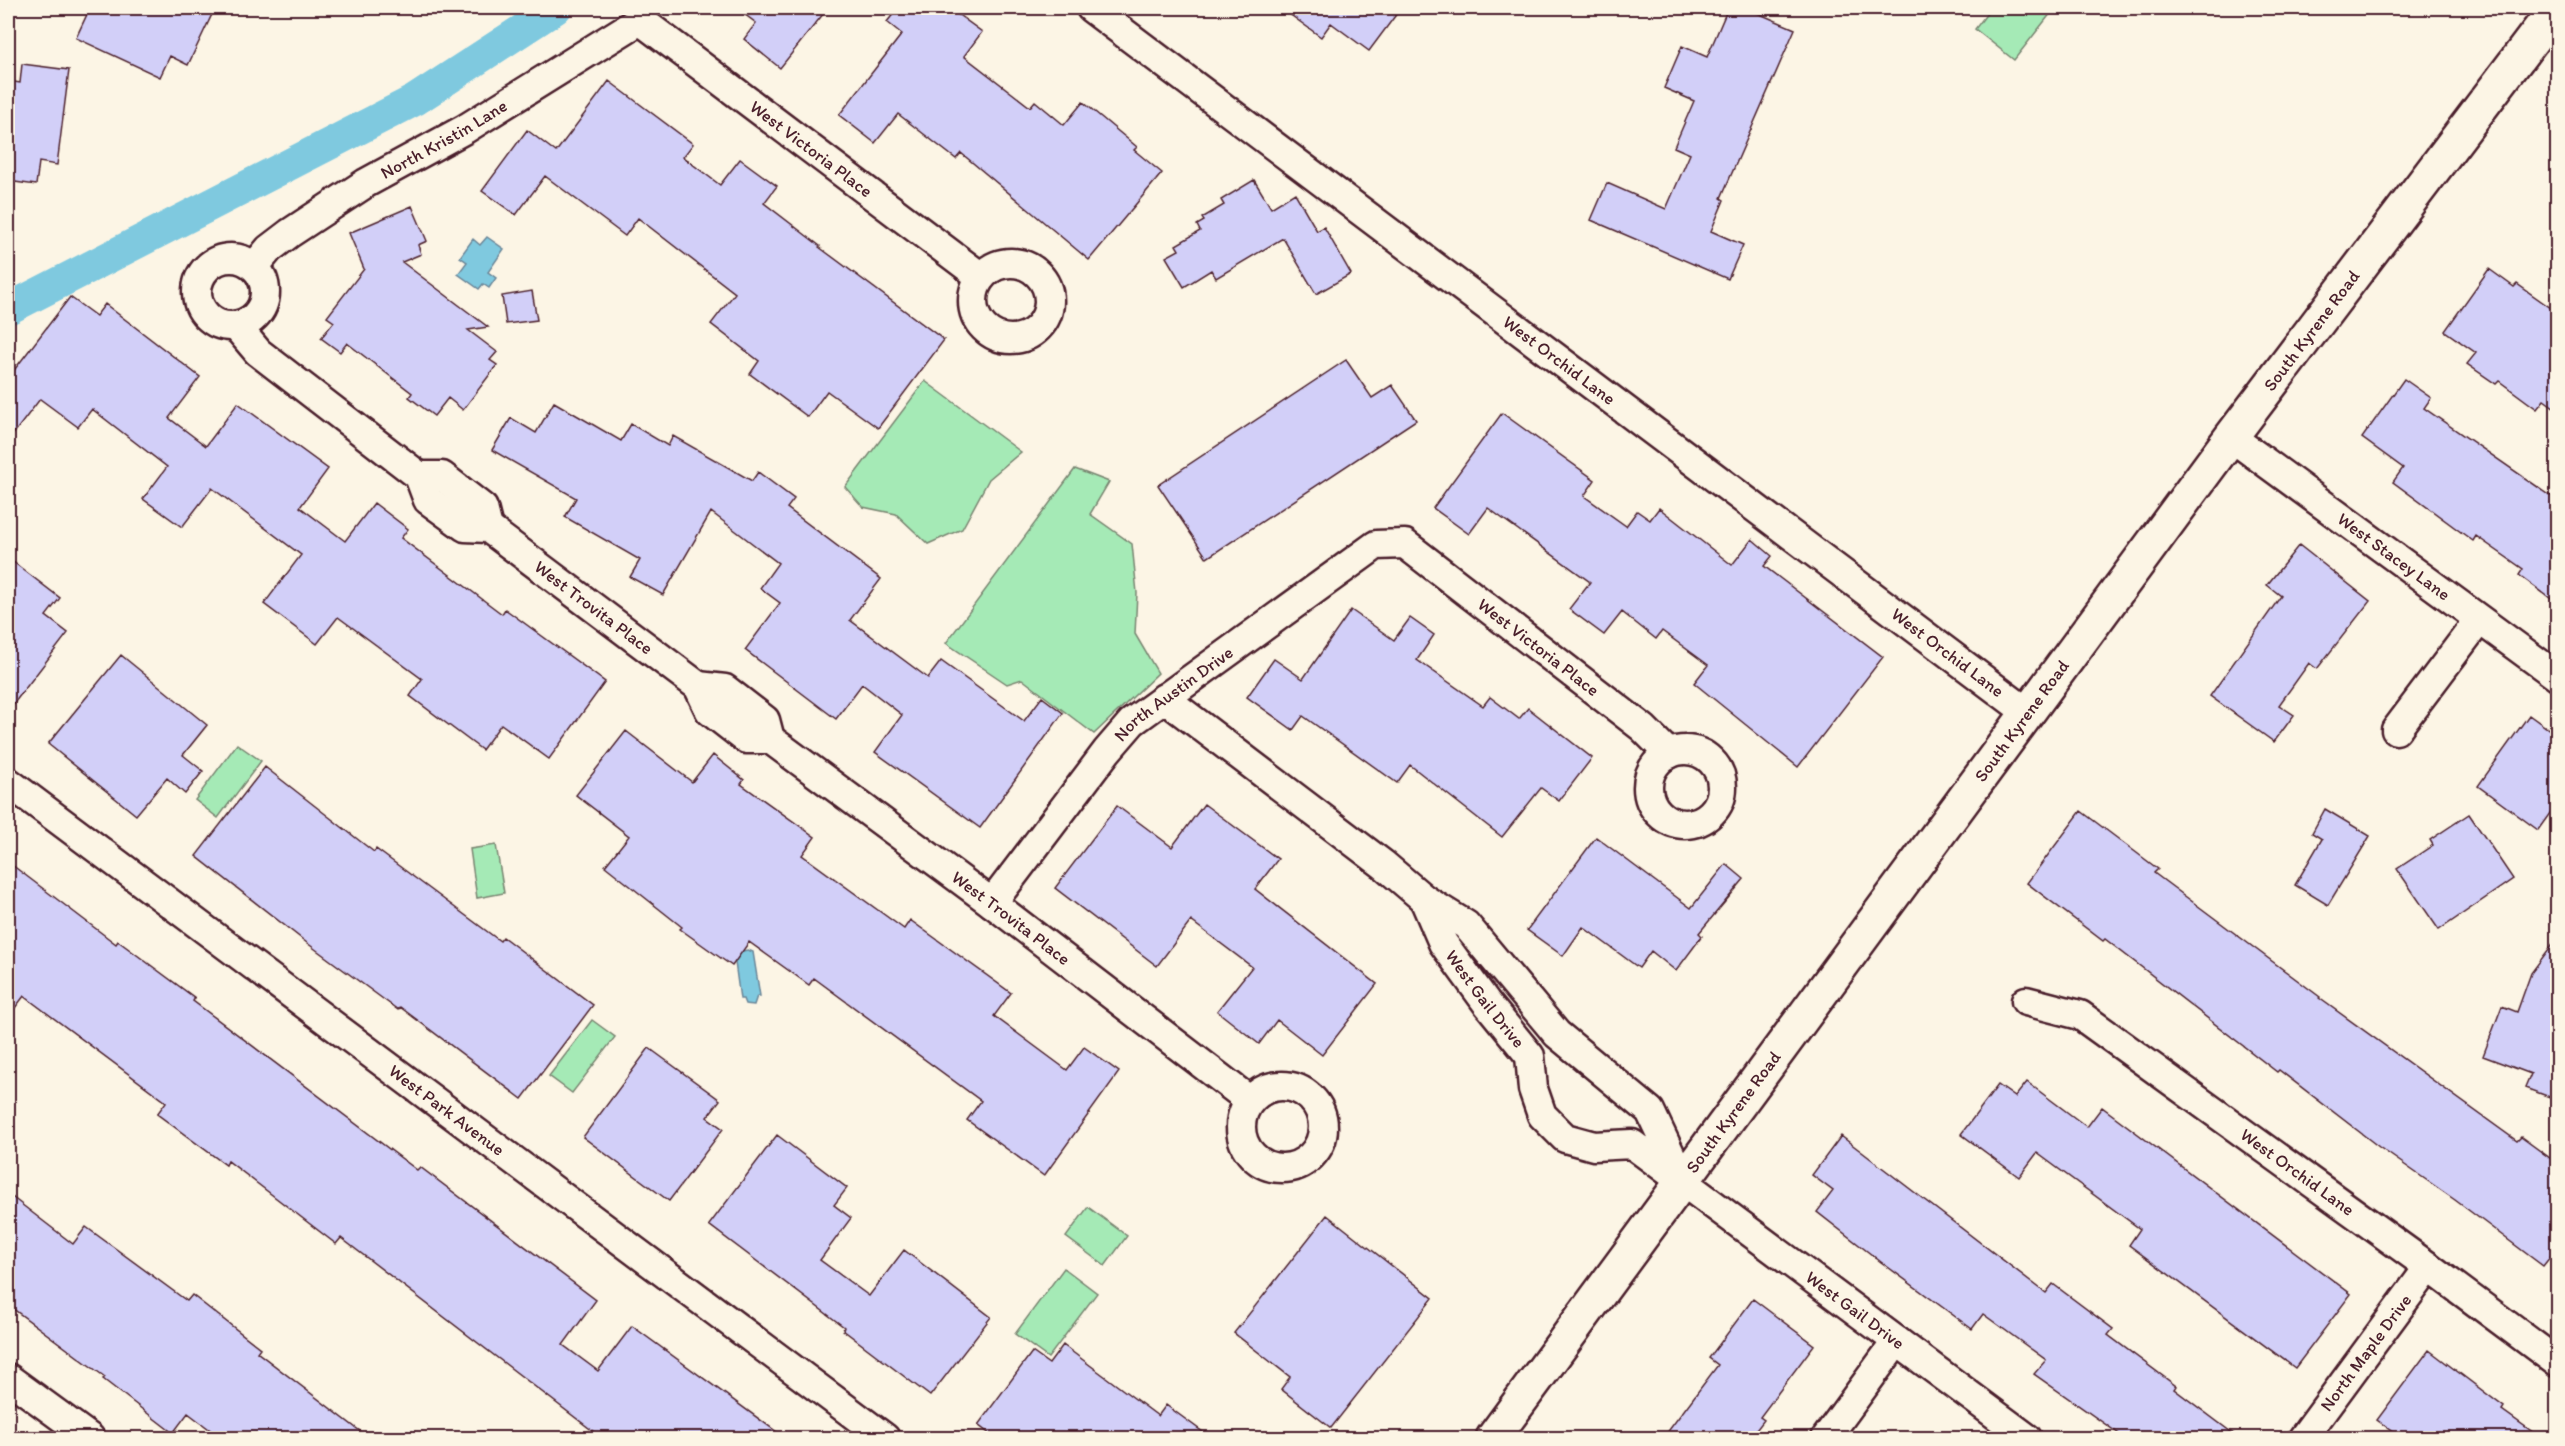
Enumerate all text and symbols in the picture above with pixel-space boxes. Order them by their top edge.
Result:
street label: North Kristin Lane [377,95,511,184]
street label: West Victoria Place [745,96,877,202]
street label: South Kyrene Road [2259,266,2365,396]
street label: West Orchid Lane [1499,311,1620,410]
street label: West Stacey Lane [2333,508,2455,605]
street label: West Trovita Place [530,556,657,659]
street label: West Victoria Place [1473,593,1604,701]
street label: West Orchid Lane [1887,603,2008,702]
street label: North Austin Drive [1109,641,1237,746]
street label: South Kyrene Road [1969,655,2074,786]
street label: West Trovita Place [947,866,1075,970]
street label: West Gail Drive [1441,946,1530,1052]
street label: South Kyrene Road [1681,1046,1786,1177]
street label: West Park Avenue [385,1060,509,1161]
street label: West Orchid Lane [2236,1123,2359,1221]
street label: West Gail Drive [1801,1266,1909,1354]
street label: North Maple Drive [2315,1290,2416,1416]

